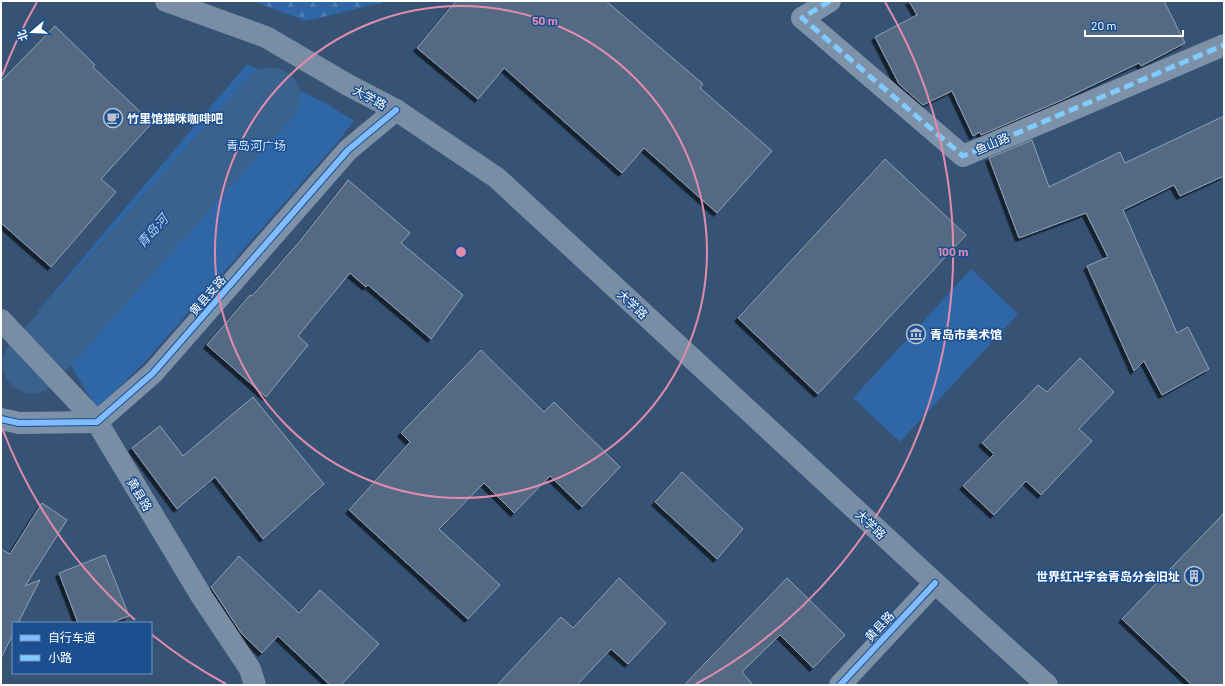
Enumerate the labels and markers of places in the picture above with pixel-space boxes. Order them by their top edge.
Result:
cafe icon: 竹里馆猫咪咖啡吧 [102,107,124,129]
place label: 竹里馆猫咪咖啡吧 [127,111,223,125]
centre of rings [454,245,468,259]
museum icon: 青岛市美术馆 [905,323,927,345]
place label: 青岛市美术馆 [930,327,1002,341]
building icon: 世界红卍字会青岛分会旧址 [1183,565,1205,587]
place label: 世界红卍字会青岛分会旧址 [1036,569,1180,583]

